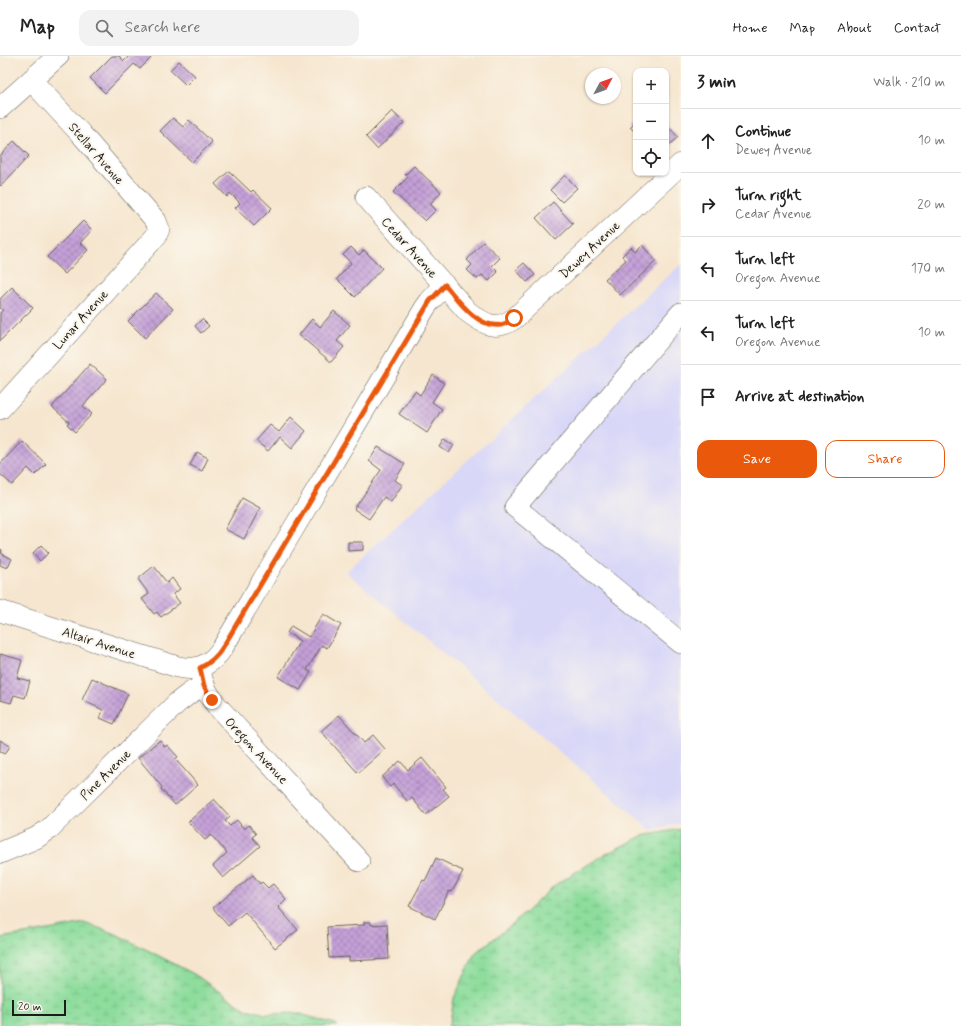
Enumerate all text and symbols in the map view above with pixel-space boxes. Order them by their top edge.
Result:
search box [79,10,359,46]
text: Map [20,15,55,40]
icon: search [93,17,115,39]
text: Search here [125,18,200,38]
text: Home [733,19,767,37]
text: Map [789,19,815,37]
text: About [837,19,872,37]
text: Contact [894,19,941,37]
north arrow [585,68,621,104]
map controls [633,68,669,176]
button: + [633,68,669,104]
text: 3 min [697,71,736,93]
text: Walk · 210 m [873,74,945,91]
button: − [633,104,669,140]
street label: Stellar Avenue [64,119,128,189]
text: Continue [735,122,791,142]
icon: ahead [697,130,719,152]
text: 10 m [918,132,945,149]
button: locate [633,140,669,176]
text: Dewey Avenue [735,142,812,159]
text: Turn right [735,186,802,206]
icon: right [697,194,719,216]
text: 20 m [917,196,945,213]
text: Cedar Avenue [735,206,812,223]
street label: Cedar Avenue [377,214,441,282]
street label: Dewey Avenue [556,218,624,283]
text: Turn left [735,250,795,270]
icon: left [697,258,719,280]
text: 170 m [911,260,945,277]
text: Oregon Avenue [735,270,821,287]
street label: Lunar Avenue [50,286,113,354]
route start [505,309,523,327]
text: Turn left [735,314,795,334]
icon: left [697,322,719,344]
text: 10 m [918,324,945,341]
text: Oregon Avenue [735,334,821,351]
icon: arrive [697,386,719,408]
text: Arrive at destination [735,387,864,407]
button: Save [697,440,817,478]
button: Share [825,440,945,478]
street label: Altair Avenue [60,624,137,663]
route end [203,691,221,709]
street label: Oregon Avenue [219,714,291,789]
street label: Pine Avenue [77,746,135,804]
scale bar [12,998,66,1017]
text: 20 m [18,1000,41,1014]

